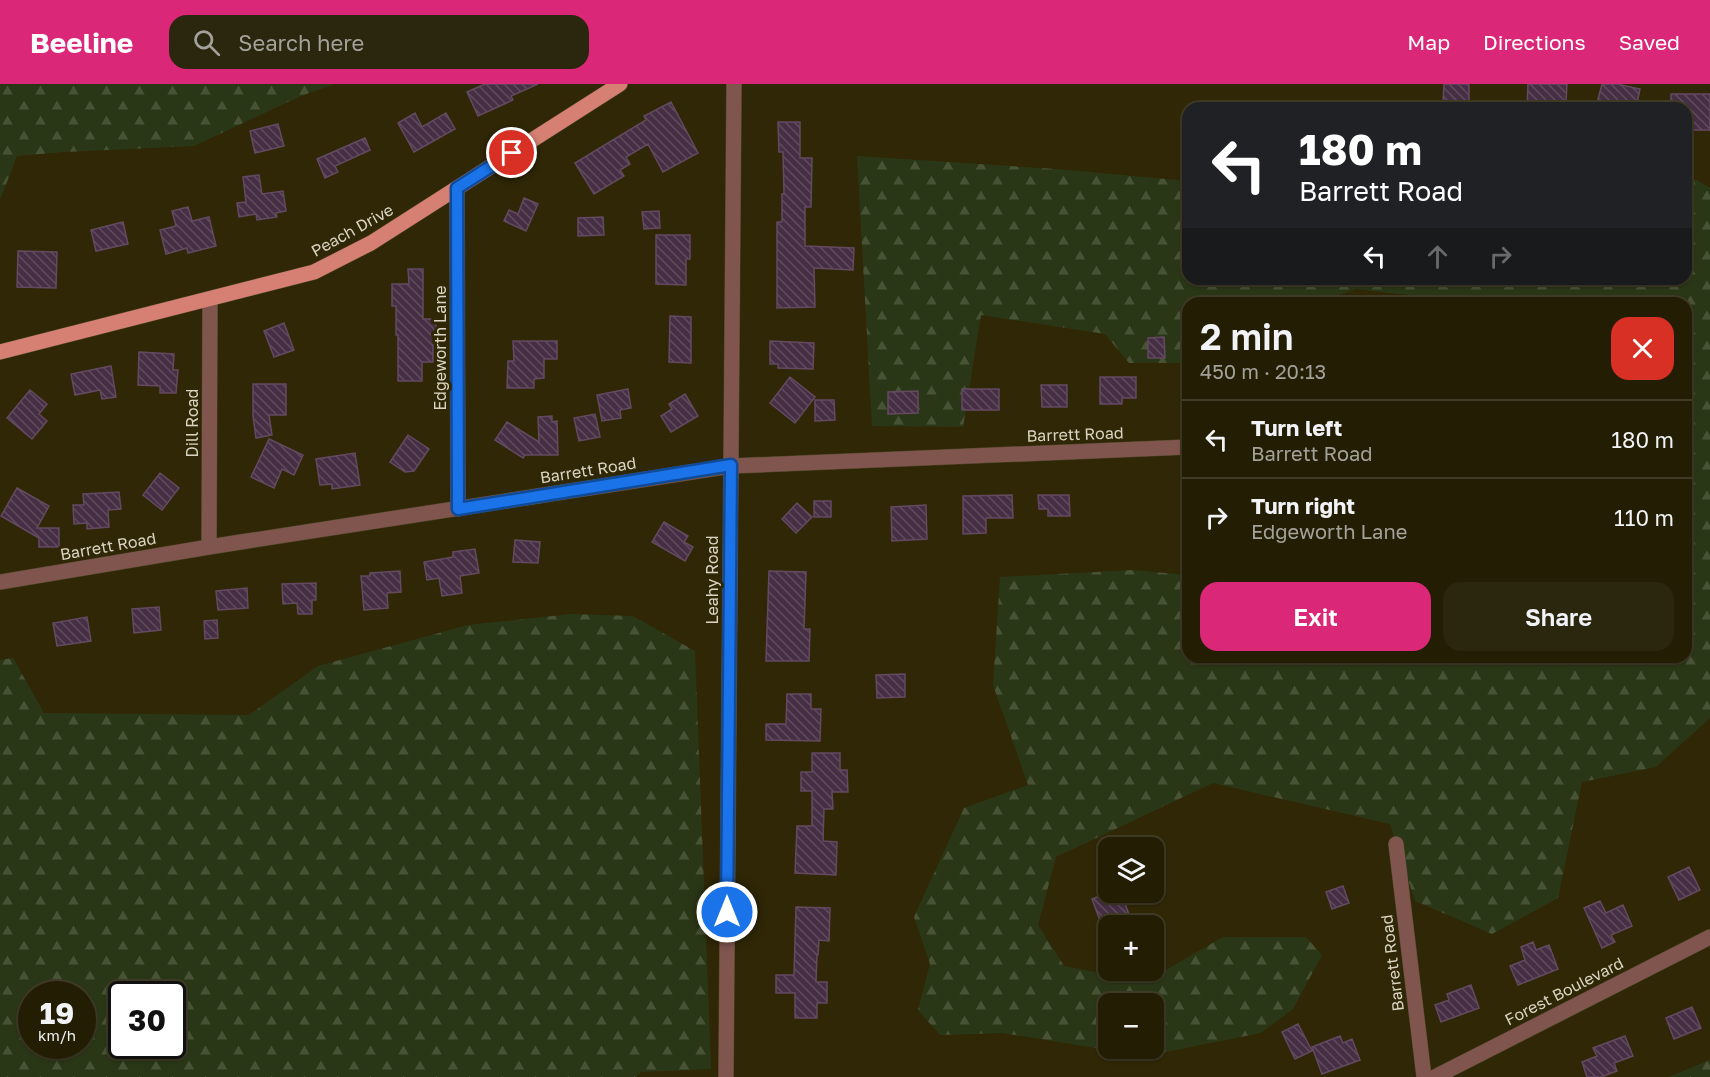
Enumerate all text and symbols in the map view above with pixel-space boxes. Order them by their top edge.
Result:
search box [169,15,589,69]
text: Beeline [30,26,133,59]
icon: search [190,26,223,59]
text: Search here [238,29,364,56]
text: Map [1407,29,1450,55]
text: Directions [1483,29,1586,55]
text: Saved [1619,29,1680,55]
text: 180 m [1299,124,1422,174]
icon: left [1200,126,1278,204]
pin [486,127,537,178]
icon: arrive [495,136,528,169]
text: Barrett Road [1299,175,1463,207]
street label: Peach Drive [307,199,397,261]
icon: left [1358,240,1391,273]
icon: ahead [1421,240,1454,273]
icon: right [1484,240,1517,273]
street label: Edgeworth Lane [430,285,450,411]
text: 2 min [1200,315,1294,358]
button: close [1611,317,1674,380]
text: 450 m · 20:13 [1200,359,1326,383]
street label: Dill Road [182,389,202,457]
text: Turn left [1251,414,1342,441]
street label: Barrett Road [1026,422,1124,446]
icon: left [1200,423,1233,456]
text: 180 m [1611,426,1674,453]
text: Barrett Road [1251,441,1373,465]
street label: Barrett Road [538,453,638,487]
text: Turn right [1251,492,1355,519]
icon: right [1200,501,1233,534]
text: 110 m [1614,504,1674,531]
text: Edgeworth Lane [1251,519,1407,543]
street label: Barrett Road [58,528,158,564]
street label: Leahy Road [702,536,722,624]
button: Exit [1200,582,1431,651]
button: Share [1443,582,1674,651]
map controls [1098,837,1164,1059]
button: layers [1098,837,1164,903]
position arrow [695,880,759,944]
street label: Barrett Road [1376,914,1408,1012]
button: + [1098,915,1164,981]
street label: Forest Boulevard [1501,952,1627,1030]
speed limit sign: 30 [108,981,186,1059]
button: − [1098,993,1164,1059]
text: 19 [40,995,74,1031]
text: km/h [38,1026,76,1044]

